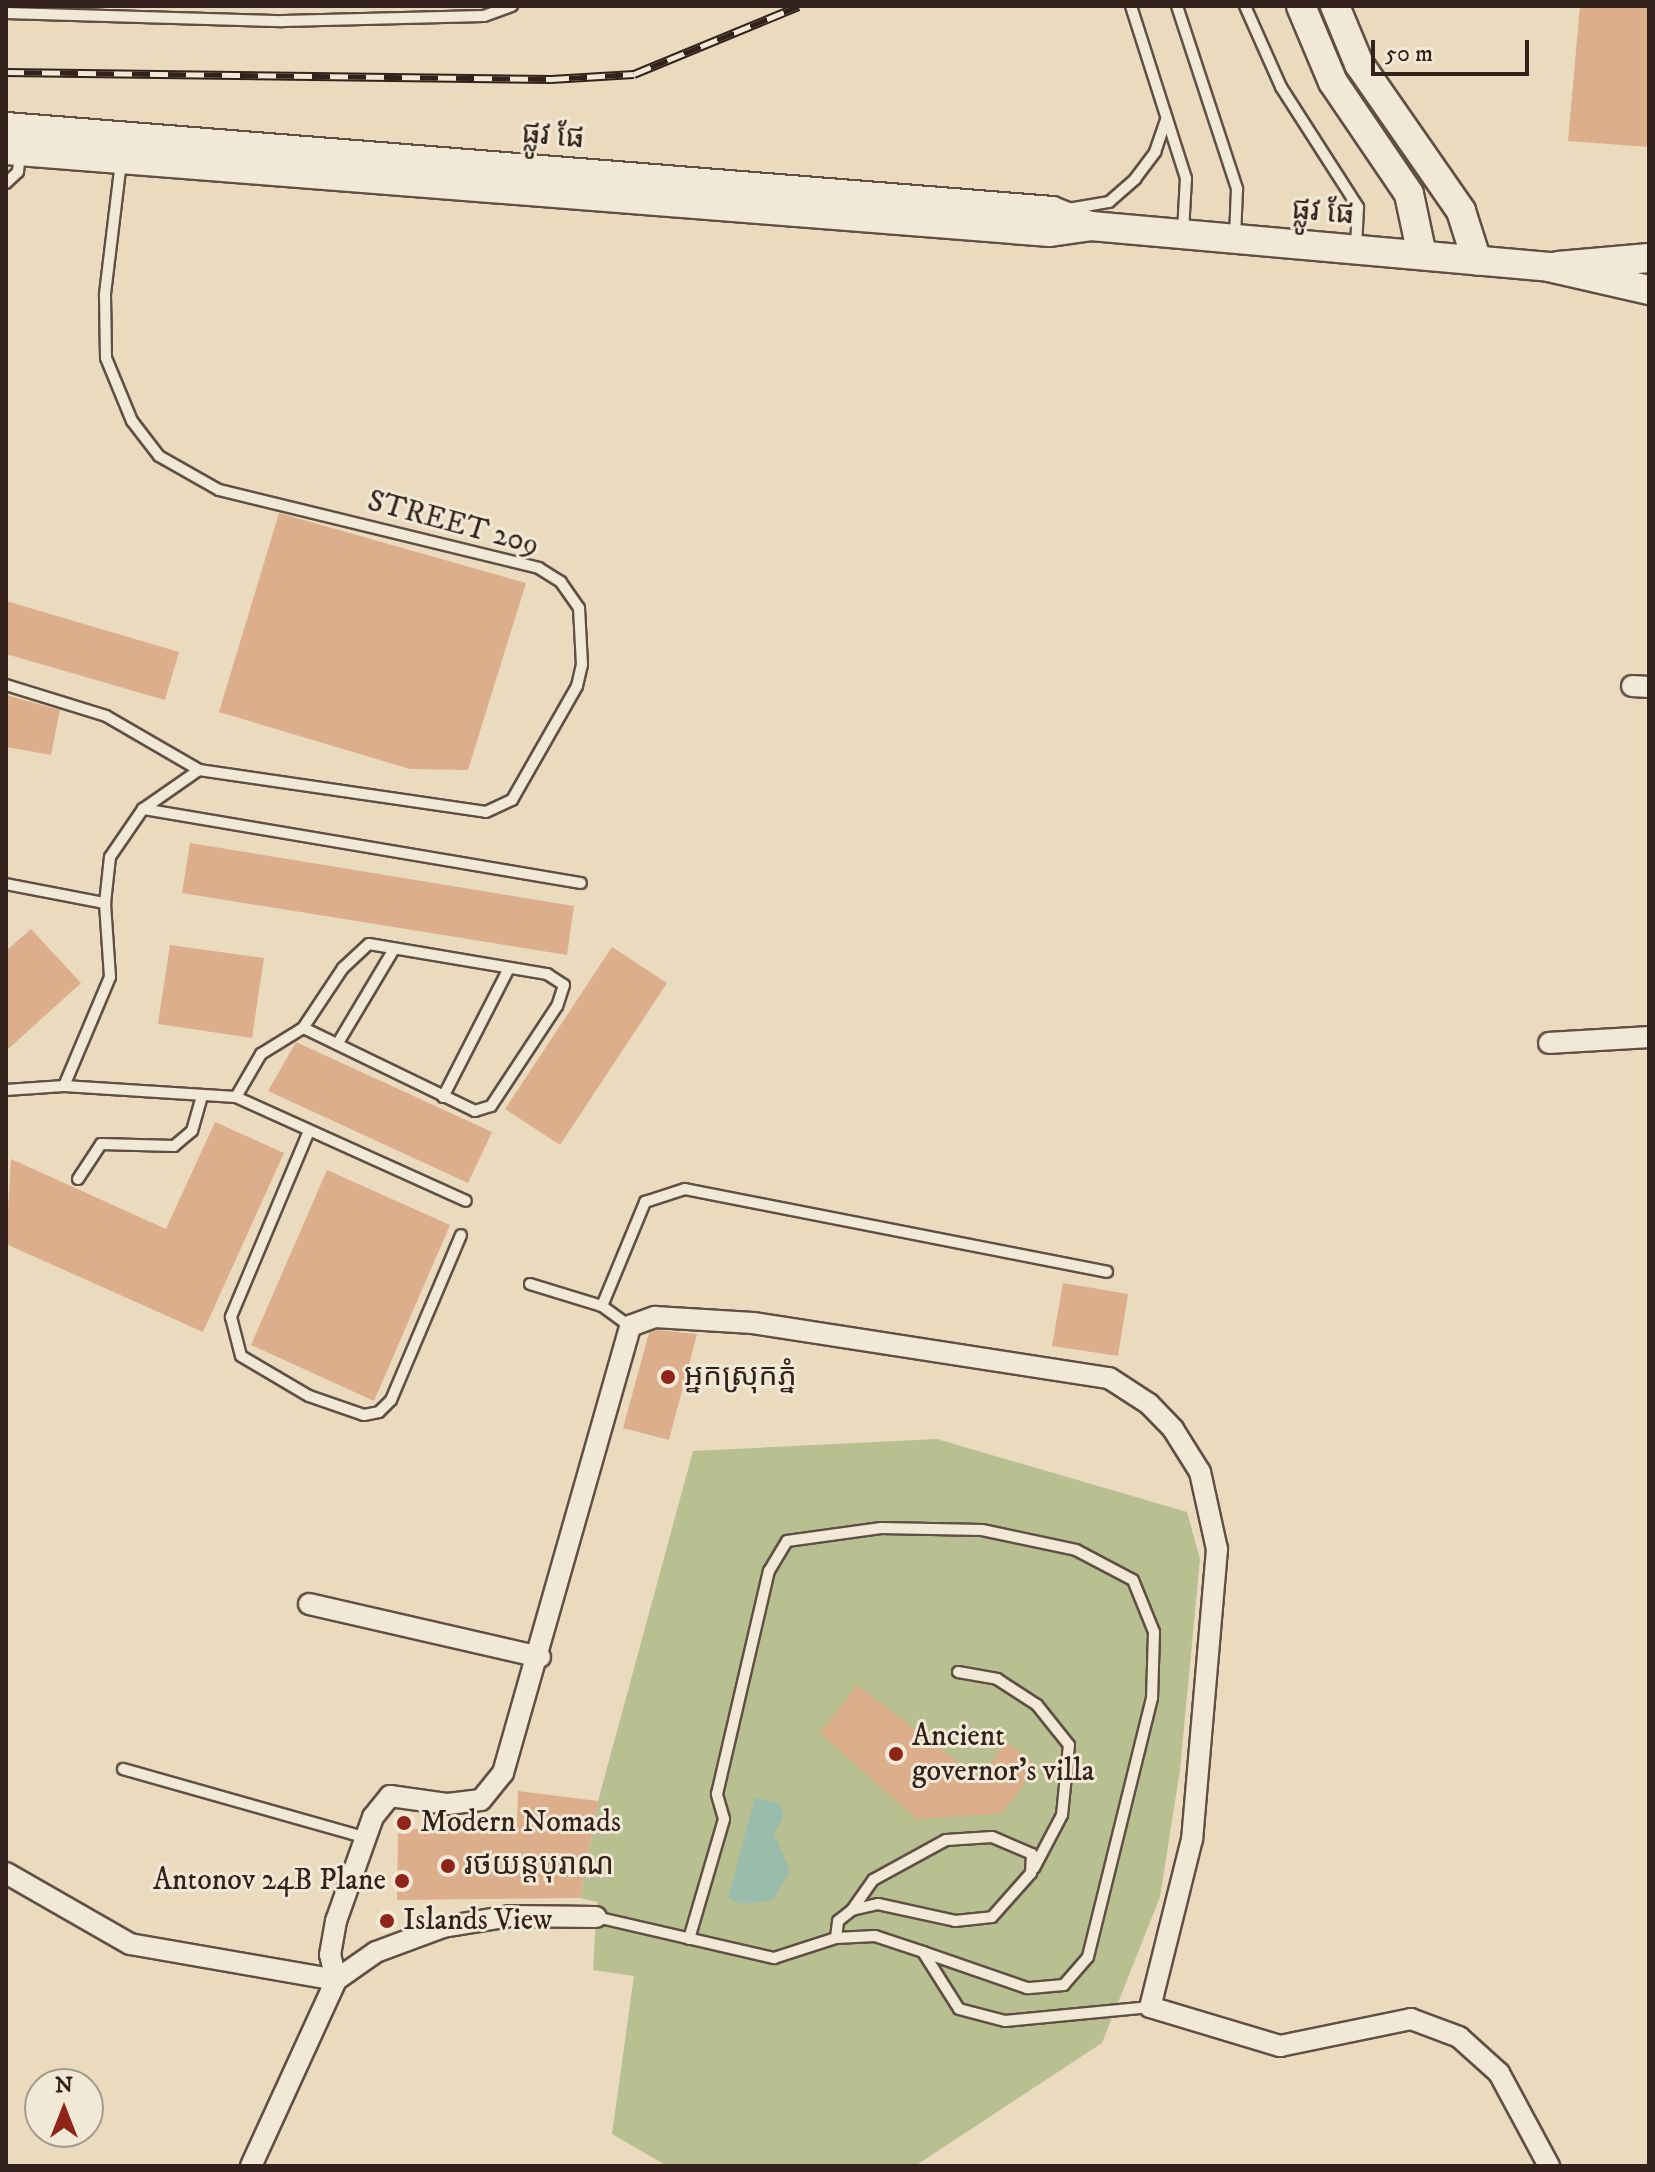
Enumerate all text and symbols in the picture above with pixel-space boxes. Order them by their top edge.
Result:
scale bar [1375,24,1533,74]
text: 50 m [1385,39,1433,69]
street label: ផ្លូវ ផែ [520,116,586,158]
street label: ផ្លូវ ផែ [1290,192,1356,234]
street label: STREET 209 [363,484,543,564]
place label: អ្នកស្រុកភ្នំ [684,1359,797,1395]
marker: អ្នកស្រុកភ្នំ [659,1368,677,1386]
place label: Ancient governor's villa [912,1719,1095,1790]
marker: Ancient governor's villa [887,1745,905,1763]
place label: Modern Nomads [420,1805,621,1841]
marker: Modern Nomads [395,1814,413,1832]
place label: រថយន្តបុរាណ [464,1848,614,1884]
marker: រថយន្តបុរាណ [439,1857,457,1875]
place label: Antonov 24B Plane [153,1863,386,1899]
marker: Antonov 24B Plane [393,1872,411,1890]
place label: Islands View [403,1903,552,1939]
marker: Islands View [378,1912,396,1930]
north arrow [24,2068,104,2148]
text: N [55,2072,73,2099]

